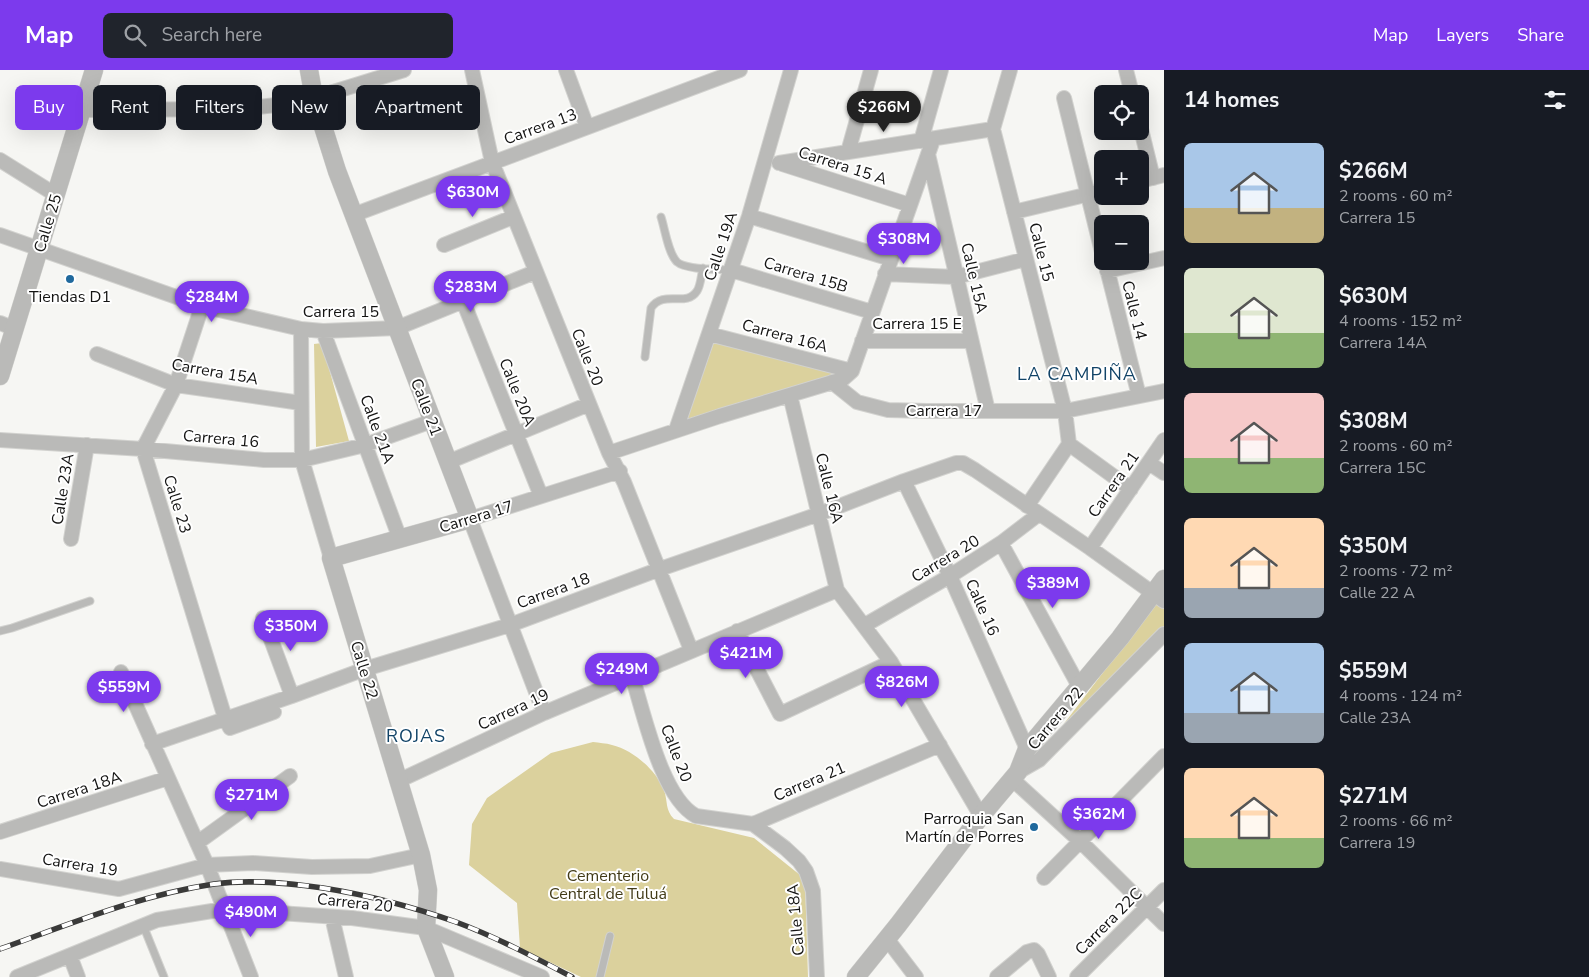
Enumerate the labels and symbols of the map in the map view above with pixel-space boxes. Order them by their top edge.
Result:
pin: $266M [849,90,919,133]
street label: Carrera 13 [501,104,580,150]
street label: Carrera 15 A [796,141,890,191]
pin: $630M [438,176,508,218]
street label: Calle 25 [29,191,67,255]
street label: Calle 19A [699,208,743,284]
street label: Calle 15 [1023,220,1059,284]
pin: $308M [869,222,939,265]
street label: Calle 15A [955,241,993,316]
street label: Carrera 15B [761,252,851,298]
pin: $283M [436,270,506,313]
marker: Tiendas D1 [64,273,76,285]
street label: Calle 14 [1116,278,1152,342]
pin: $284M [177,280,247,323]
place label: Tiendas D1 [29,286,111,308]
street label: Carrera 15 [303,301,379,323]
street label: Carrera 15 E [872,313,962,335]
street label: Carrera 16A [739,314,830,358]
street label: Calle 20 [566,325,609,389]
street label: Carrera 15A [170,354,260,391]
street label: Calle 20A [493,355,541,430]
district label: LA CAMPIÑA [1017,362,1137,386]
street label: Calle 21 [405,375,447,439]
street label: Calle 21A [354,392,400,467]
street label: Carrera 17 [906,400,982,422]
street label: Carrera 16 [182,425,260,453]
street label: Carrera 21 [1083,447,1145,522]
street label: Calle 16A [810,451,848,526]
street label: Calle 23A [47,452,80,526]
street label: Calle 23 [158,472,196,536]
street label: Carrera 17 [437,495,516,539]
street label: Carrera 20 [907,530,984,588]
pin: $389M [1018,566,1088,609]
street label: Carrera 18 [514,568,593,614]
street label: Calle 16 [960,575,1004,639]
pin: $350M [256,610,326,652]
pin: $421M [711,636,781,679]
street label: Calle 22 [345,638,383,702]
pin: $249M [587,652,657,695]
pin: $826M [867,666,937,708]
pin: $559M [89,670,159,713]
street label: Carrera 22 [1023,682,1089,755]
street label: Carrera 19 [474,684,553,736]
street label: Calle 20 [655,721,697,785]
district label: ROJAS [386,724,446,748]
street label: Carrera 21 [770,757,849,807]
street label: Carrera 18A [34,766,125,814]
pin: $271M [217,778,287,821]
pin: $362M [1064,798,1134,840]
place label: Parroquia San Martín de Porres [905,808,1024,848]
marker: Parroquia San Martín de Porres [1028,821,1040,833]
street label: Carrera 19 [40,848,119,882]
park label: Cementerio Central de Tuluá [549,865,667,905]
street label: Calle 18A [782,883,810,957]
street label: Carrera 22C [1070,883,1147,960]
street label: Carrera 20 [316,888,394,918]
pin: $490M [216,896,286,938]

